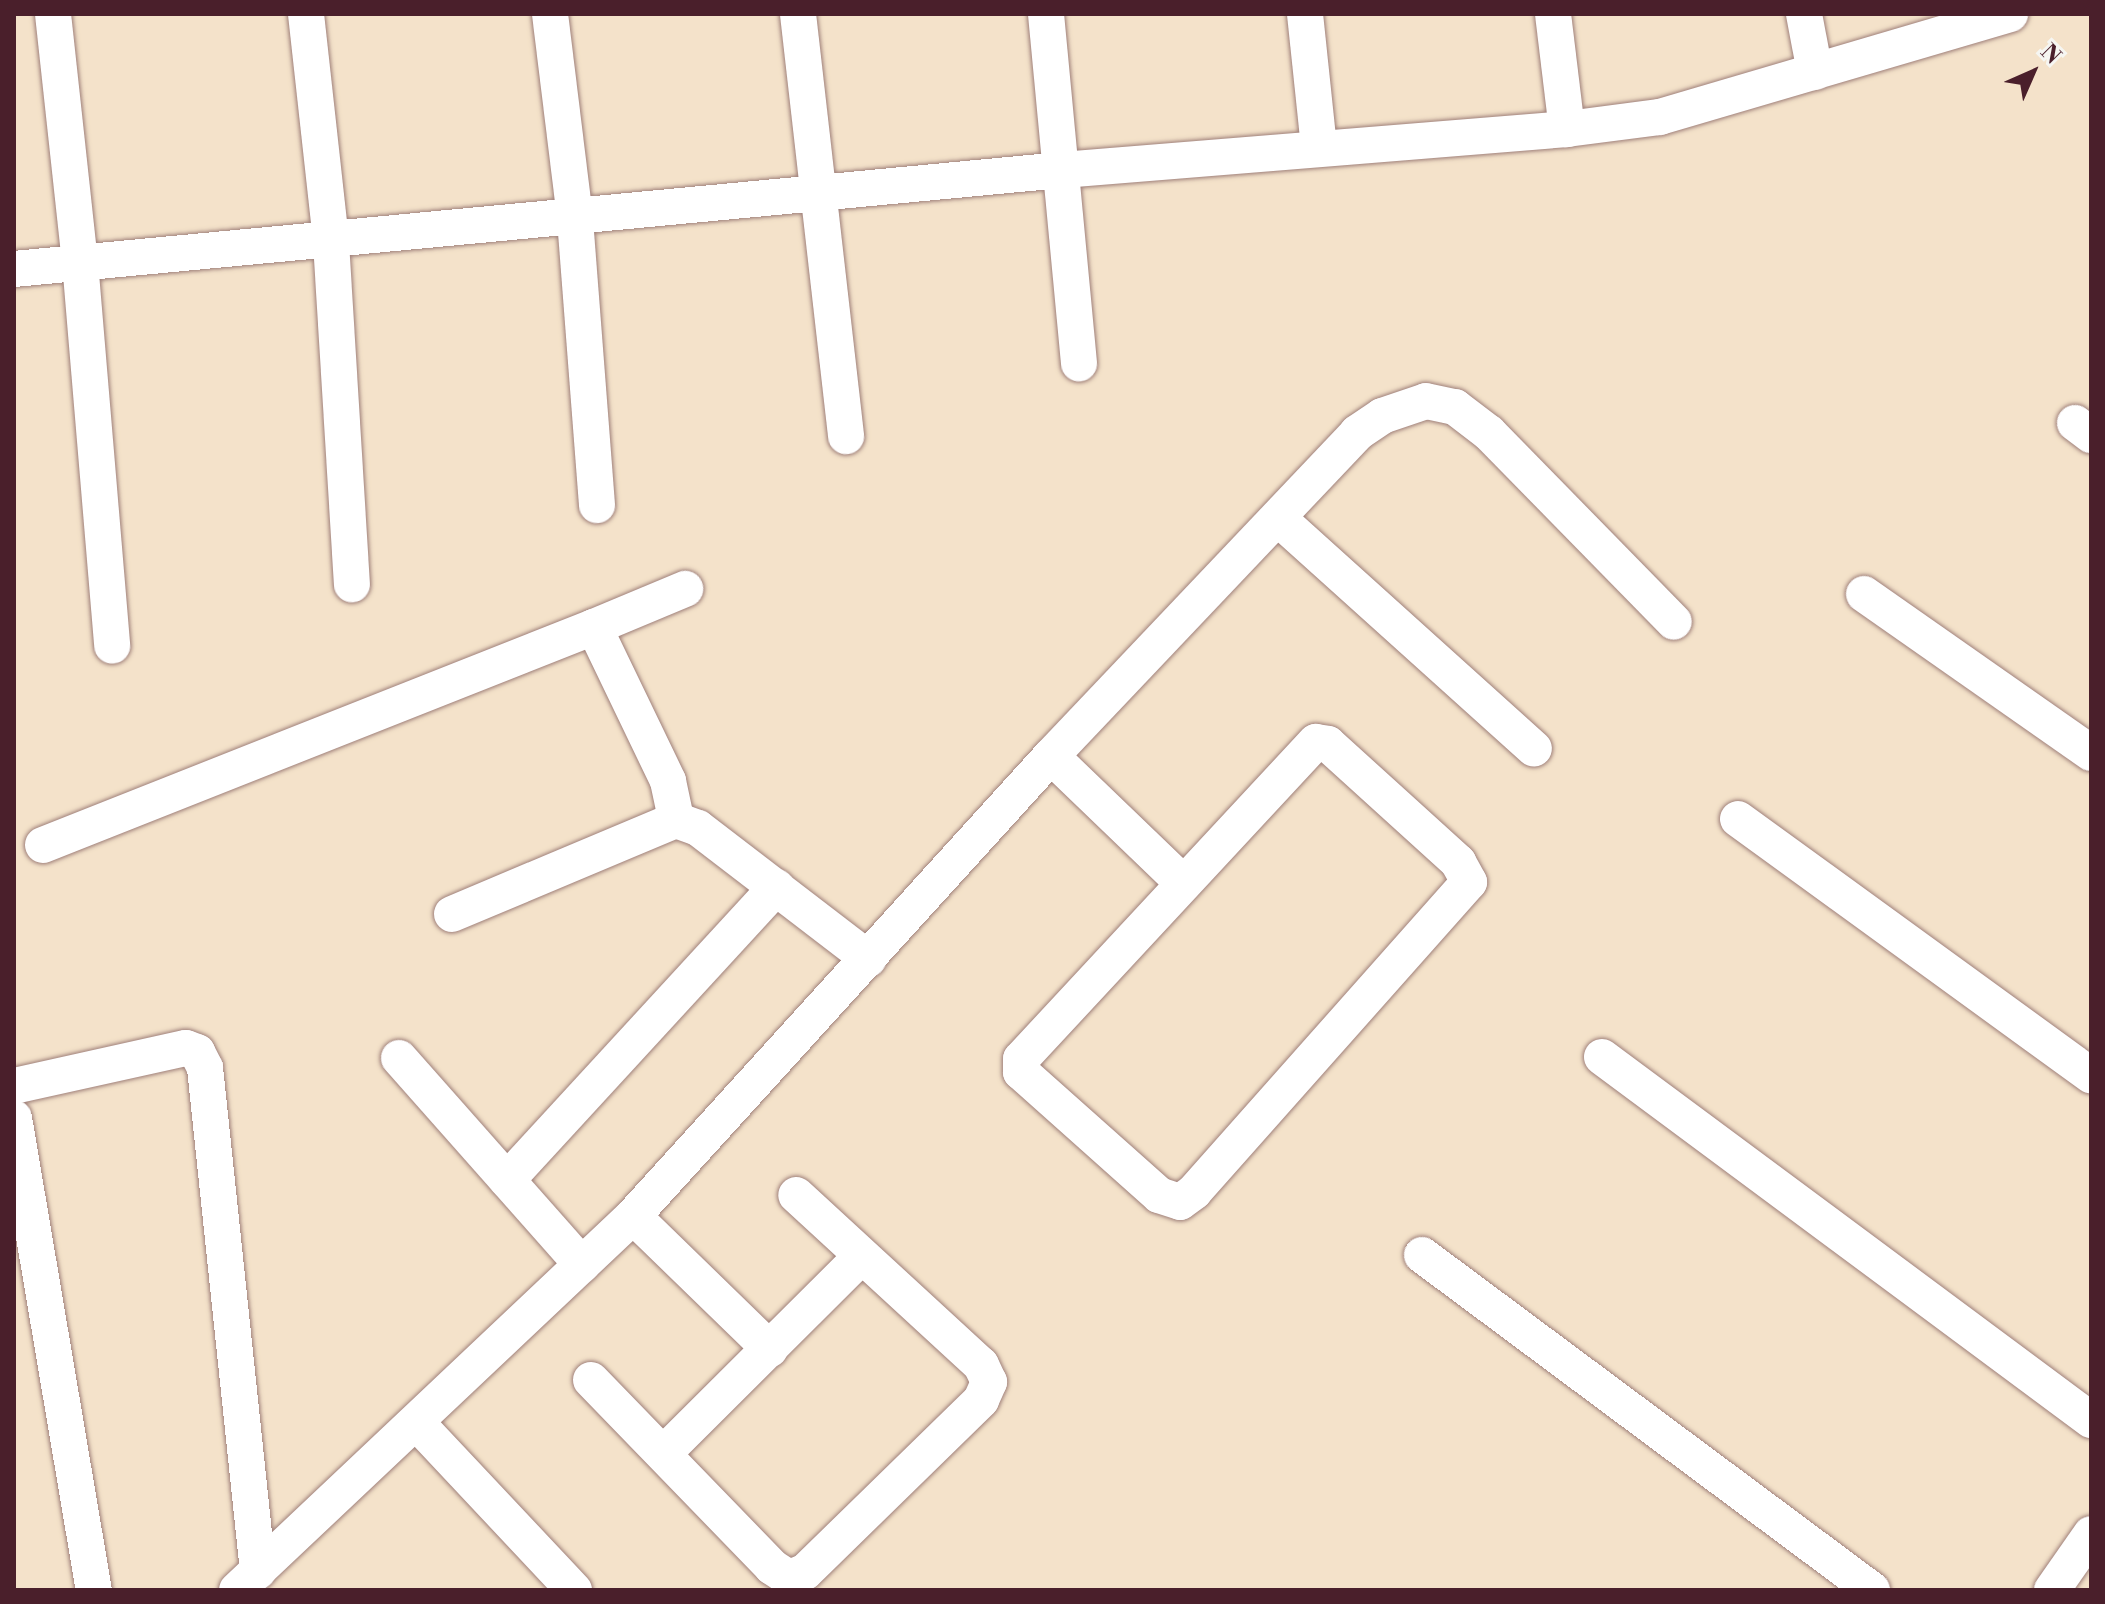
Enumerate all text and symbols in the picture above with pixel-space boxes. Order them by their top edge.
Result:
north arrow [1993,32,2073,112]
text: N [2035,39,2066,70]

